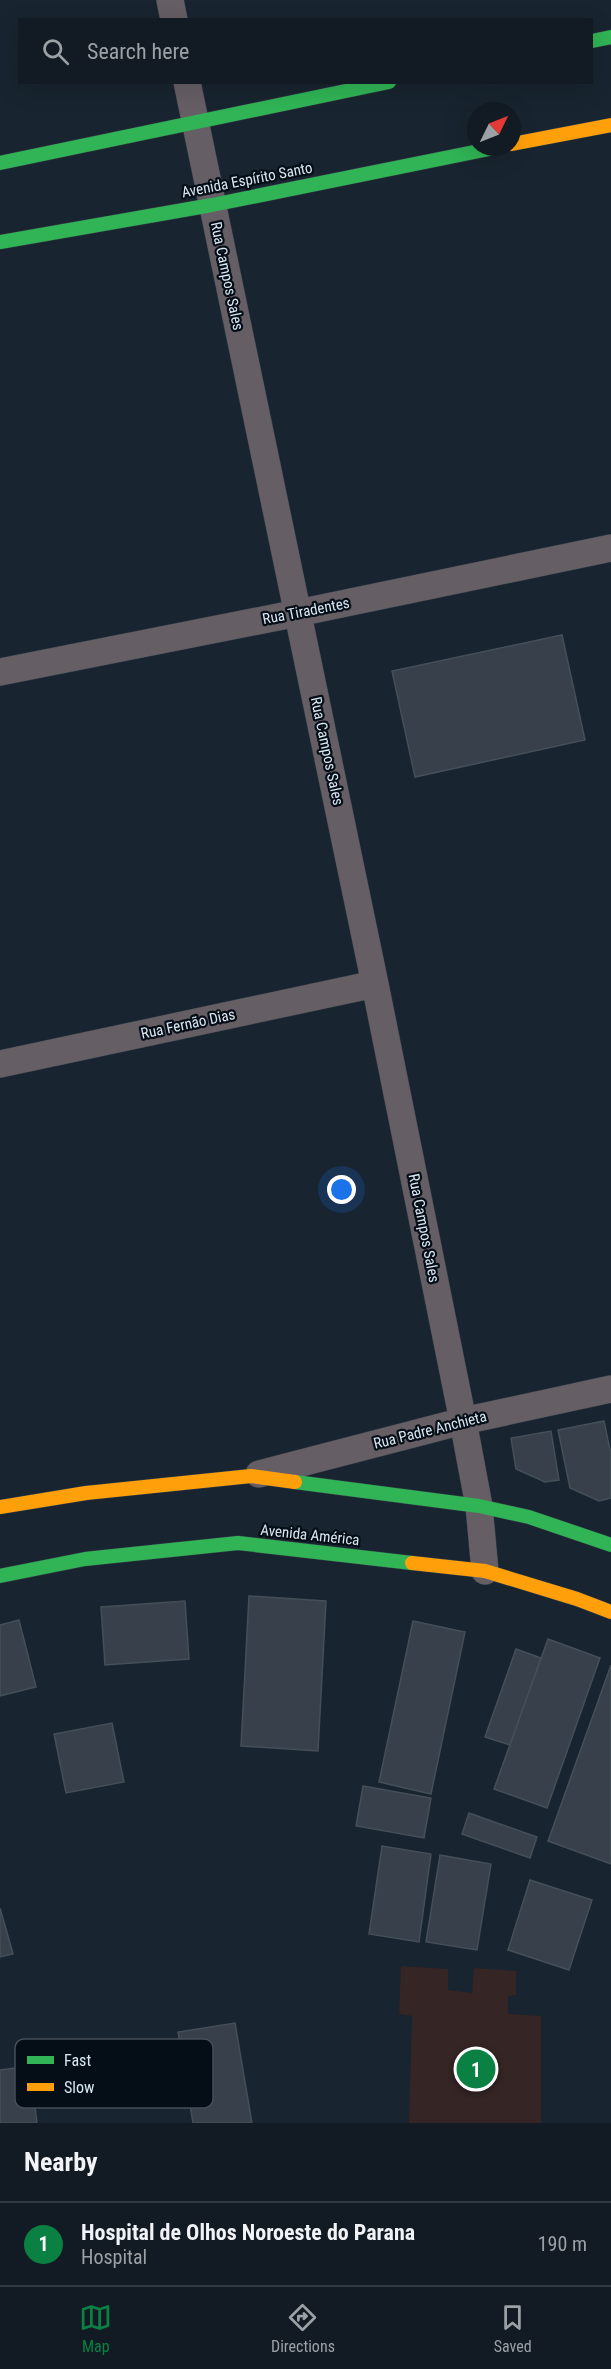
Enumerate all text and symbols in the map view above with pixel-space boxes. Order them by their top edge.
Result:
search box [18,18,593,84]
icon: search [39,35,72,68]
text: Search here [87,39,189,64]
north arrow [467,102,521,156]
street label: Avenida Espírito Santo [180,158,314,202]
street label: Rua Campos Sales [207,220,247,332]
street label: Rua Tiradentes [261,594,351,628]
street label: Rua Campos Sales [307,695,347,807]
street label: Rua Fernão Dias [139,1005,237,1043]
street label: Rua Campos Sales [405,1172,443,1284]
your location [327,1175,356,1204]
street label: Rua Padre Anchieta [372,1407,488,1453]
street label: Avenida América [260,1521,360,1549]
legend [15,2039,213,2108]
pin: 1 [456,2046,496,2092]
text: Fast [64,2051,91,2070]
text: Slow [64,2078,94,2097]
text: Nearby [24,2147,98,2177]
text: Hospital de Olhos Noroeste do Parana [81,2220,415,2245]
text: 1 [38,2232,49,2256]
text: 190 m [538,2232,587,2256]
text: Hospital [81,2245,147,2269]
tab: Map [79,2301,112,2356]
tab: Directions [271,2301,335,2356]
tab: Saved [494,2301,532,2356]

